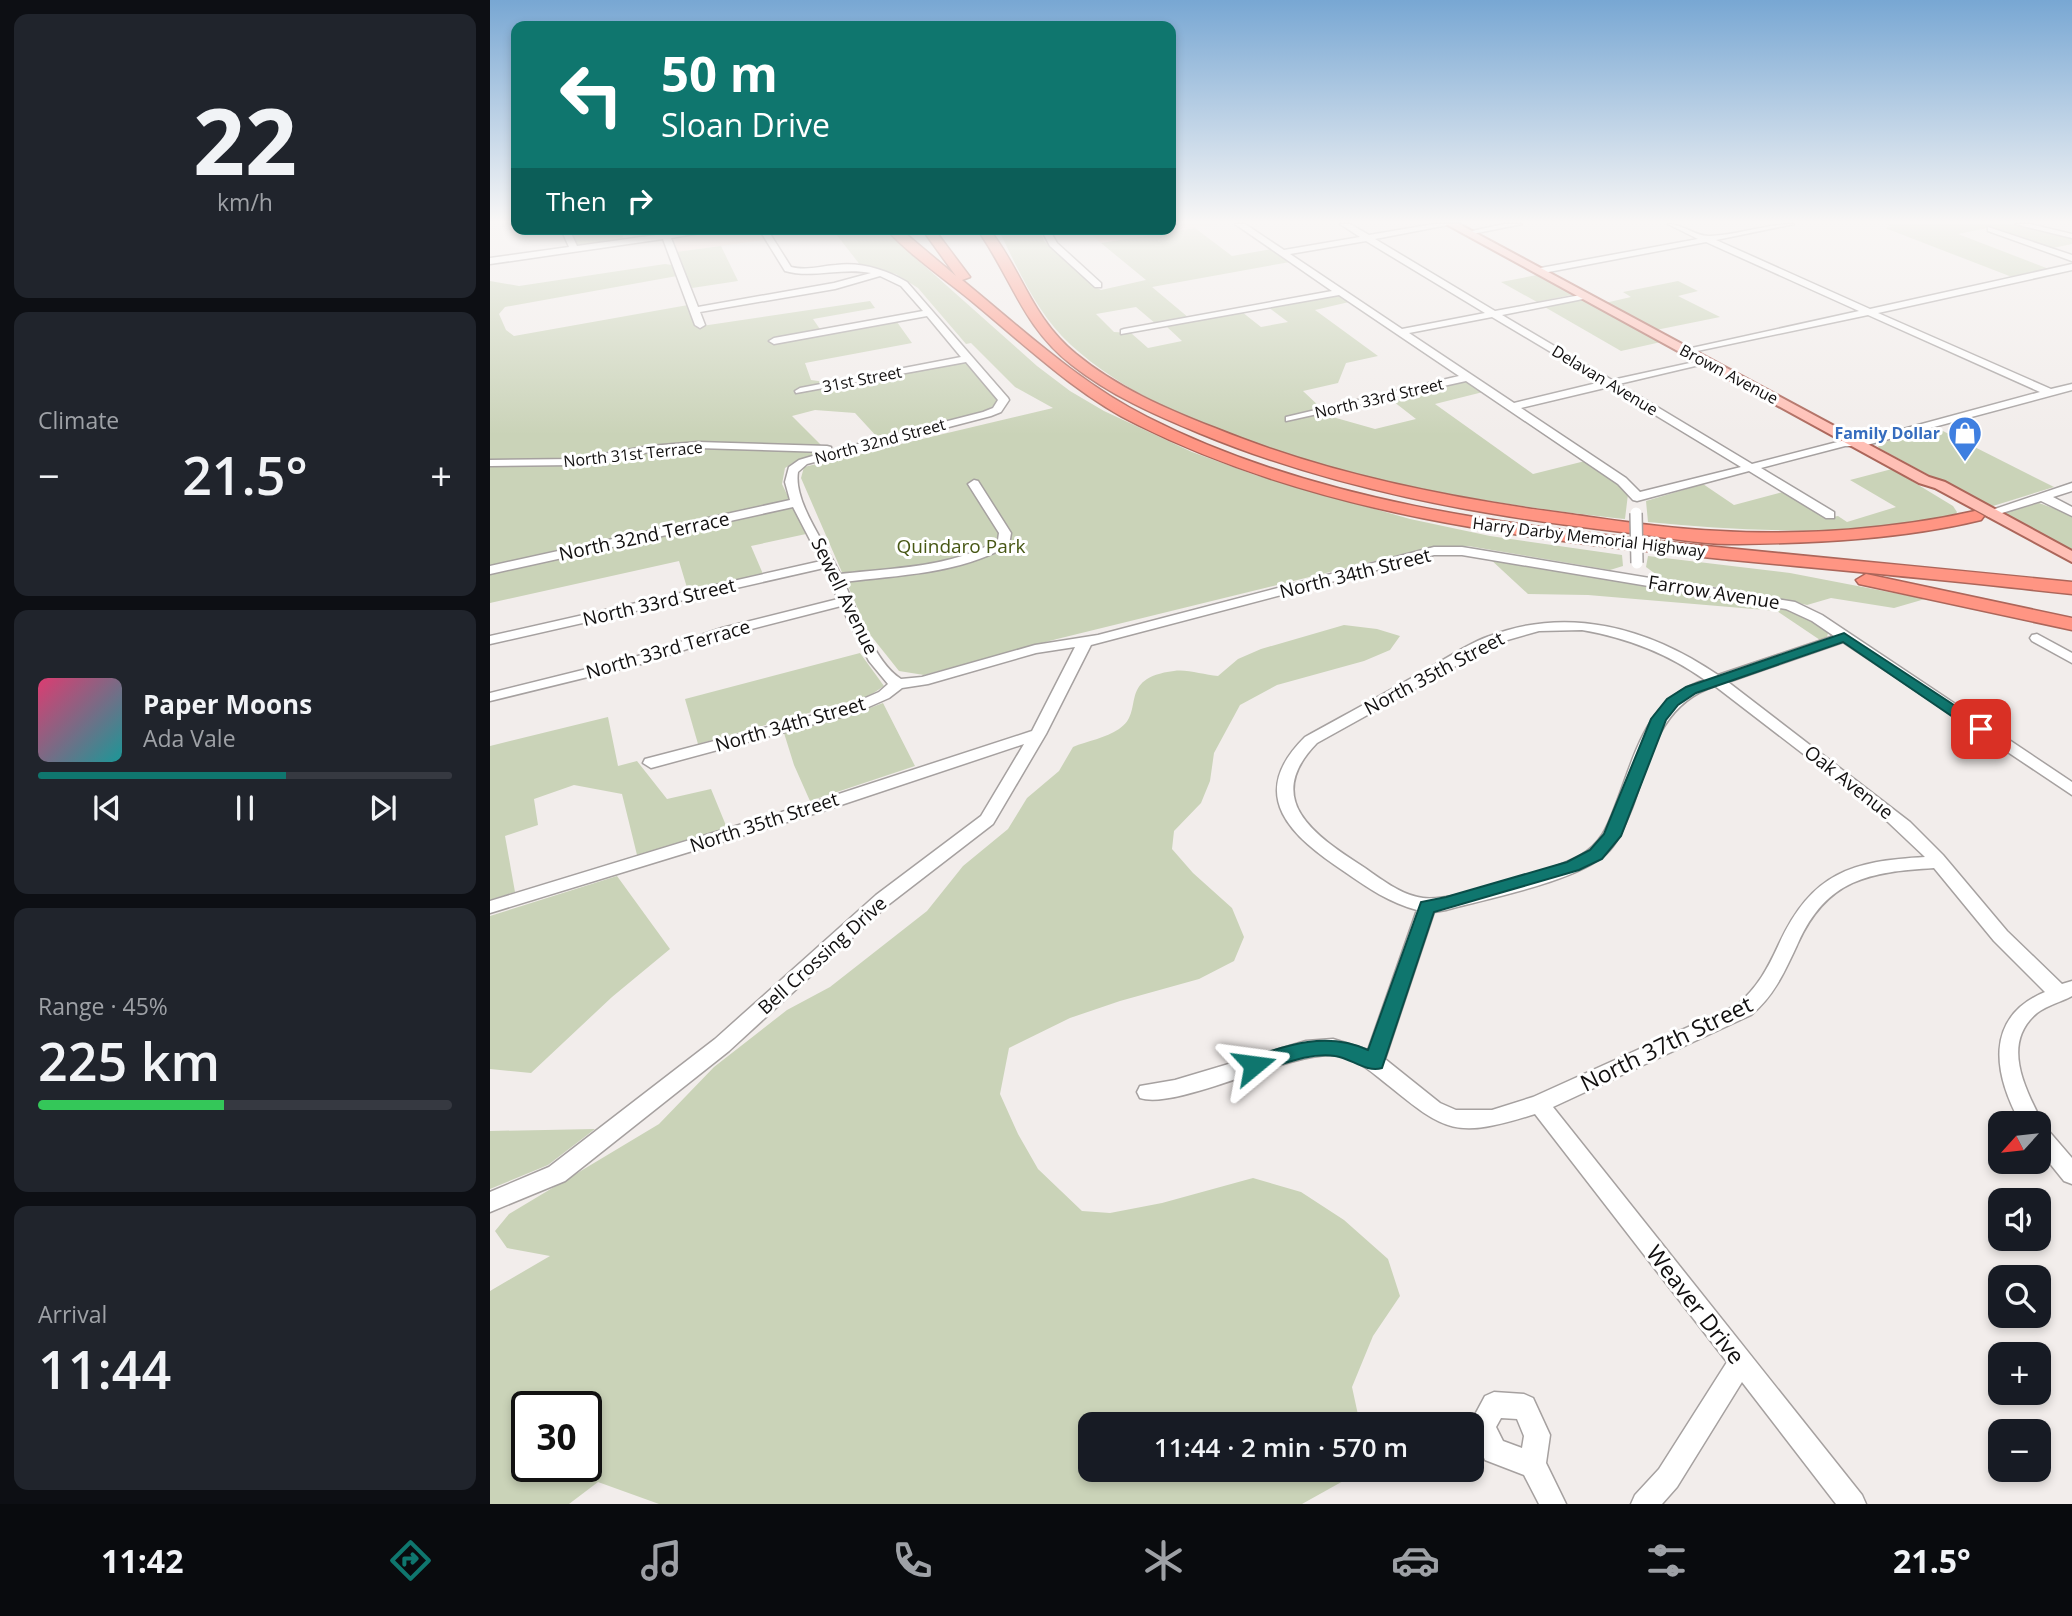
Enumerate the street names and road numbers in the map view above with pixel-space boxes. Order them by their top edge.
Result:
street label: Brown Avenue [1676,339,1782,409]
street label: Delavan Avenue [1548,340,1662,420]
street label: 31st Street [820,360,904,397]
street label: North 33rd Street [1313,372,1446,423]
street label: North 32nd Street [812,413,948,469]
street label: North 31st Terrace [562,436,704,472]
street label: North 32nd Terrace [556,505,732,567]
street label: Harry Darby Memorial Highway [1472,512,1707,562]
street label: Sewell Avenue [805,533,885,659]
street label: North 34th Street [1277,542,1434,604]
street label: Farrow Avenue [1646,569,1782,615]
street label: North 33rd Street [580,572,738,632]
street label: North 33rd Terrace [583,613,753,685]
street label: North 35th Street [1359,625,1509,721]
street label: North 34th Street [712,690,868,758]
street label: Oak Avenue [1799,739,1899,825]
street label: North 35th Street [686,786,842,858]
street label: Bell Crossing Drive [752,890,892,1020]
street label: North 37th Street [1575,987,1757,1099]
street label: Weaver Drive [1639,1238,1753,1370]

